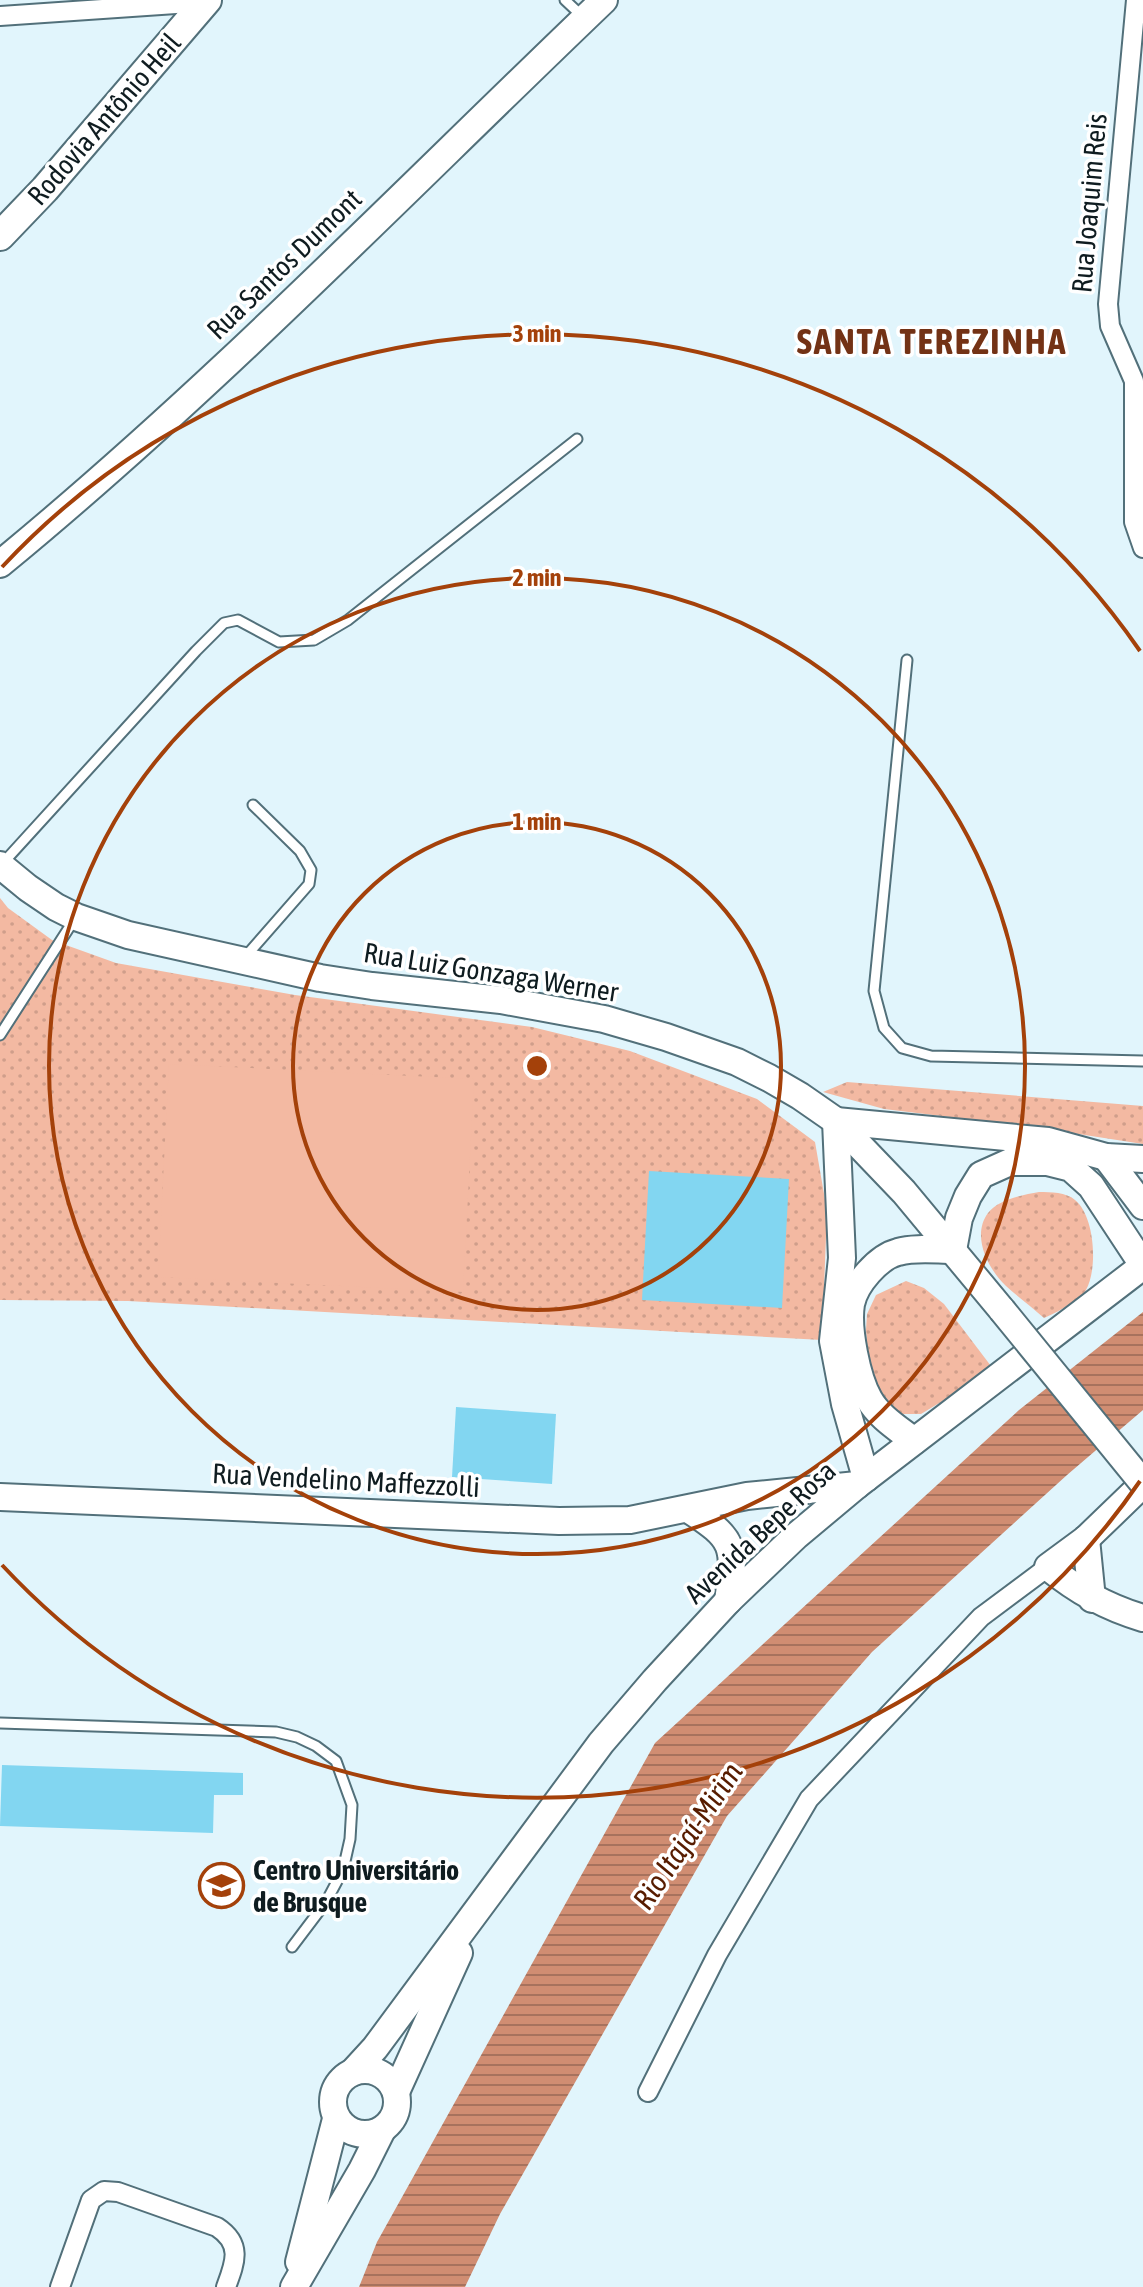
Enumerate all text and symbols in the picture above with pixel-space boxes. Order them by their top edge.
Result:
street label: Rodovia Antônio Heil [21,26,187,211]
street label: Rua Joaquim Reis [1065,112,1113,294]
street label: Rua Santos Dumont [200,182,368,346]
text: 3 min [512,320,562,347]
district label: SANTA TEREZINHA [797,320,1067,362]
text: 2 min [512,564,562,591]
text: 1 min [512,808,562,835]
street label: Rua Luiz Gonzaga Werner [362,936,621,1008]
centre of rings [523,1052,551,1080]
street label: Avenida Bepe Rosa [678,1454,842,1610]
street label: Rua Vendelino Maffezzolli [211,1457,481,1503]
water label: Rio Itajaí-Mirim [626,1756,749,1915]
place label: Centro Universitário de Brusque [253,1854,459,1918]
school or university icon: Centro Universitário de Brusque [198,1862,246,1910]

